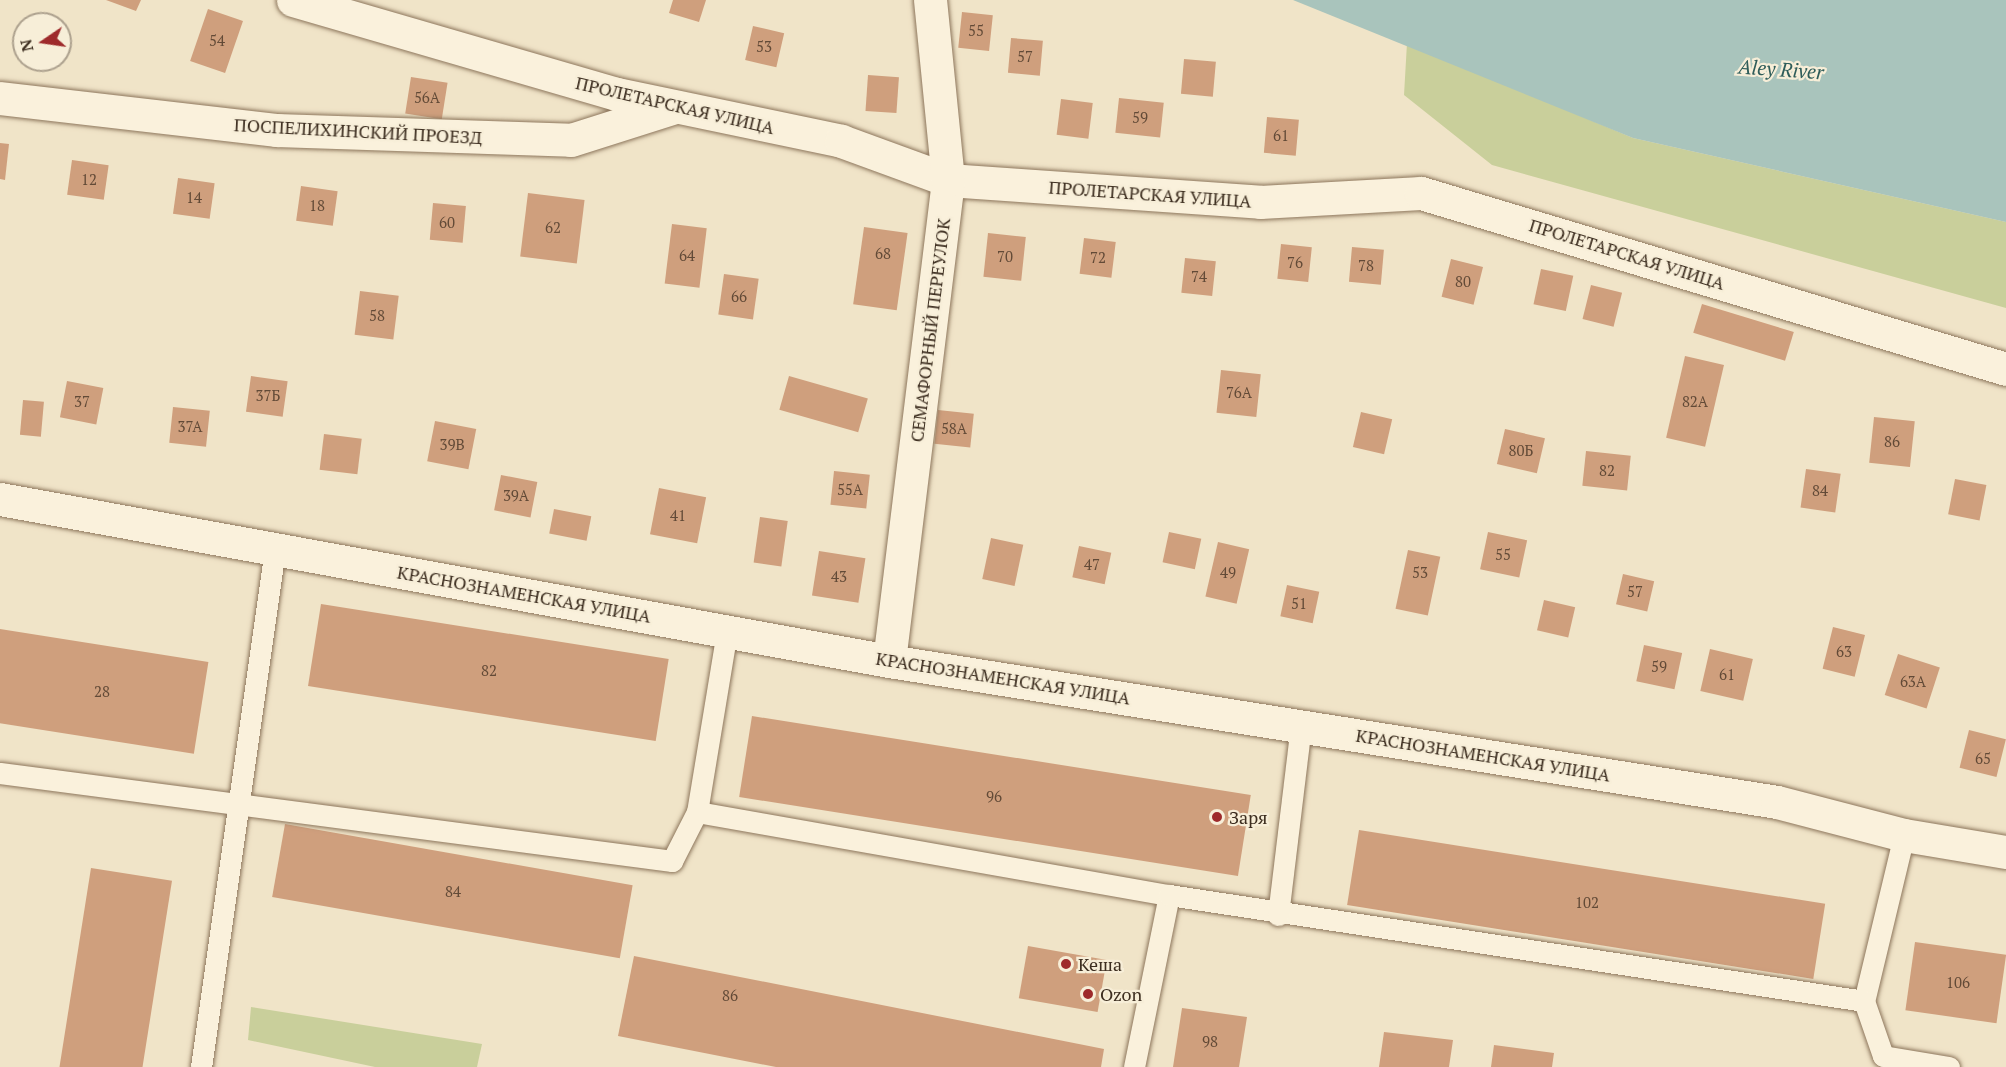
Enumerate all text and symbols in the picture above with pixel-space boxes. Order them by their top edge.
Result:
north arrow [12,12,72,72]
house number: 55 [968,22,984,40]
house number: 54 [209,32,225,50]
text: N [14,37,38,54]
house number: 53 [756,38,772,56]
house number: 57 [1017,48,1033,66]
water label: Aley River [1737,54,1825,84]
street label: ПРОЛЕТАРСКАЯ УЛИЦА [573,72,777,138]
house number: 56А [414,89,440,107]
house number: 59 [1132,109,1148,127]
street label: ПОСПЕЛИХИНСКИЙ ПРОЕЗД [233,114,483,148]
house number: 61 [1273,127,1289,145]
house number: 12 [81,171,97,189]
street label: ПРОЛЕТАРСКАЯ УЛИЦА [1048,176,1252,212]
house number: 14 [186,189,202,207]
house number: 18 [309,197,325,215]
house number: 60 [439,214,455,232]
street label: ПРОЛЕТАРСКАЯ УЛИЦА [1526,214,1728,294]
street label: СЕМАФОРНЫЙ ПЕРЕУЛОК [906,217,954,443]
house number: 62 [545,219,561,237]
house number: 68 [875,245,891,263]
house number: 64 [679,247,695,265]
house number: 70 [997,248,1013,266]
house number: 72 [1090,249,1106,267]
house number: 76 [1287,254,1303,272]
house number: 78 [1358,257,1374,275]
house number: 74 [1191,268,1207,286]
house number: 80 [1455,273,1471,291]
house number: 66 [731,288,747,306]
house number: 58 [369,307,385,325]
house number: 76А [1226,384,1252,402]
house number: 37Б [256,387,280,405]
house number: 37 [74,393,90,411]
house number: 82А [1682,393,1708,411]
house number: 37А [177,418,203,436]
house number: 58А [941,420,967,438]
house number: 86 [1884,433,1900,451]
house number: 39В [439,436,465,454]
house number: 80Б [1509,442,1533,460]
house number: 82 [1599,462,1615,480]
house number: 55А [837,481,863,499]
house number: 84 [1812,482,1828,500]
house number: 39А [503,487,529,505]
house number: 41 [670,507,686,525]
house number: 55 [1495,546,1511,564]
house number: 47 [1084,556,1100,574]
street label: КРАСНОЗНАМЕНСКАЯ УЛИЦА [395,561,653,627]
house number: 49 [1220,564,1236,582]
house number: 53 [1412,564,1428,582]
house number: 43 [831,568,847,586]
house number: 57 [1627,583,1643,601]
house number: 51 [1291,595,1307,613]
house number: 63 [1836,643,1852,661]
street label: КРАСНОЗНАМЕНСКАЯ УЛИЦА [874,647,1132,709]
house number: 59 [1651,658,1667,676]
house number: 82 [481,662,497,680]
house number: 61 [1719,666,1735,684]
house number: 63А [1900,673,1926,691]
house number: 28 [94,683,110,701]
street label: КРАСНОЗНАМЕНСКАЯ УЛИЦА [1354,724,1612,786]
house number: 65 [1975,750,1991,768]
house number: 96 [986,788,1002,806]
place label: Заря [1229,806,1268,828]
marker: Заря [1210,810,1224,824]
house number: 84 [445,883,461,901]
house number: 102 [1575,894,1599,912]
place label: Кеша [1078,953,1122,975]
marker: Кеша [1059,957,1073,971]
house number: 106 [1946,974,1970,992]
place label: Ozon [1100,983,1142,1005]
house number: 86 [722,987,738,1005]
marker: Ozon [1081,987,1095,1001]
house number: 98 [1202,1033,1218,1051]

